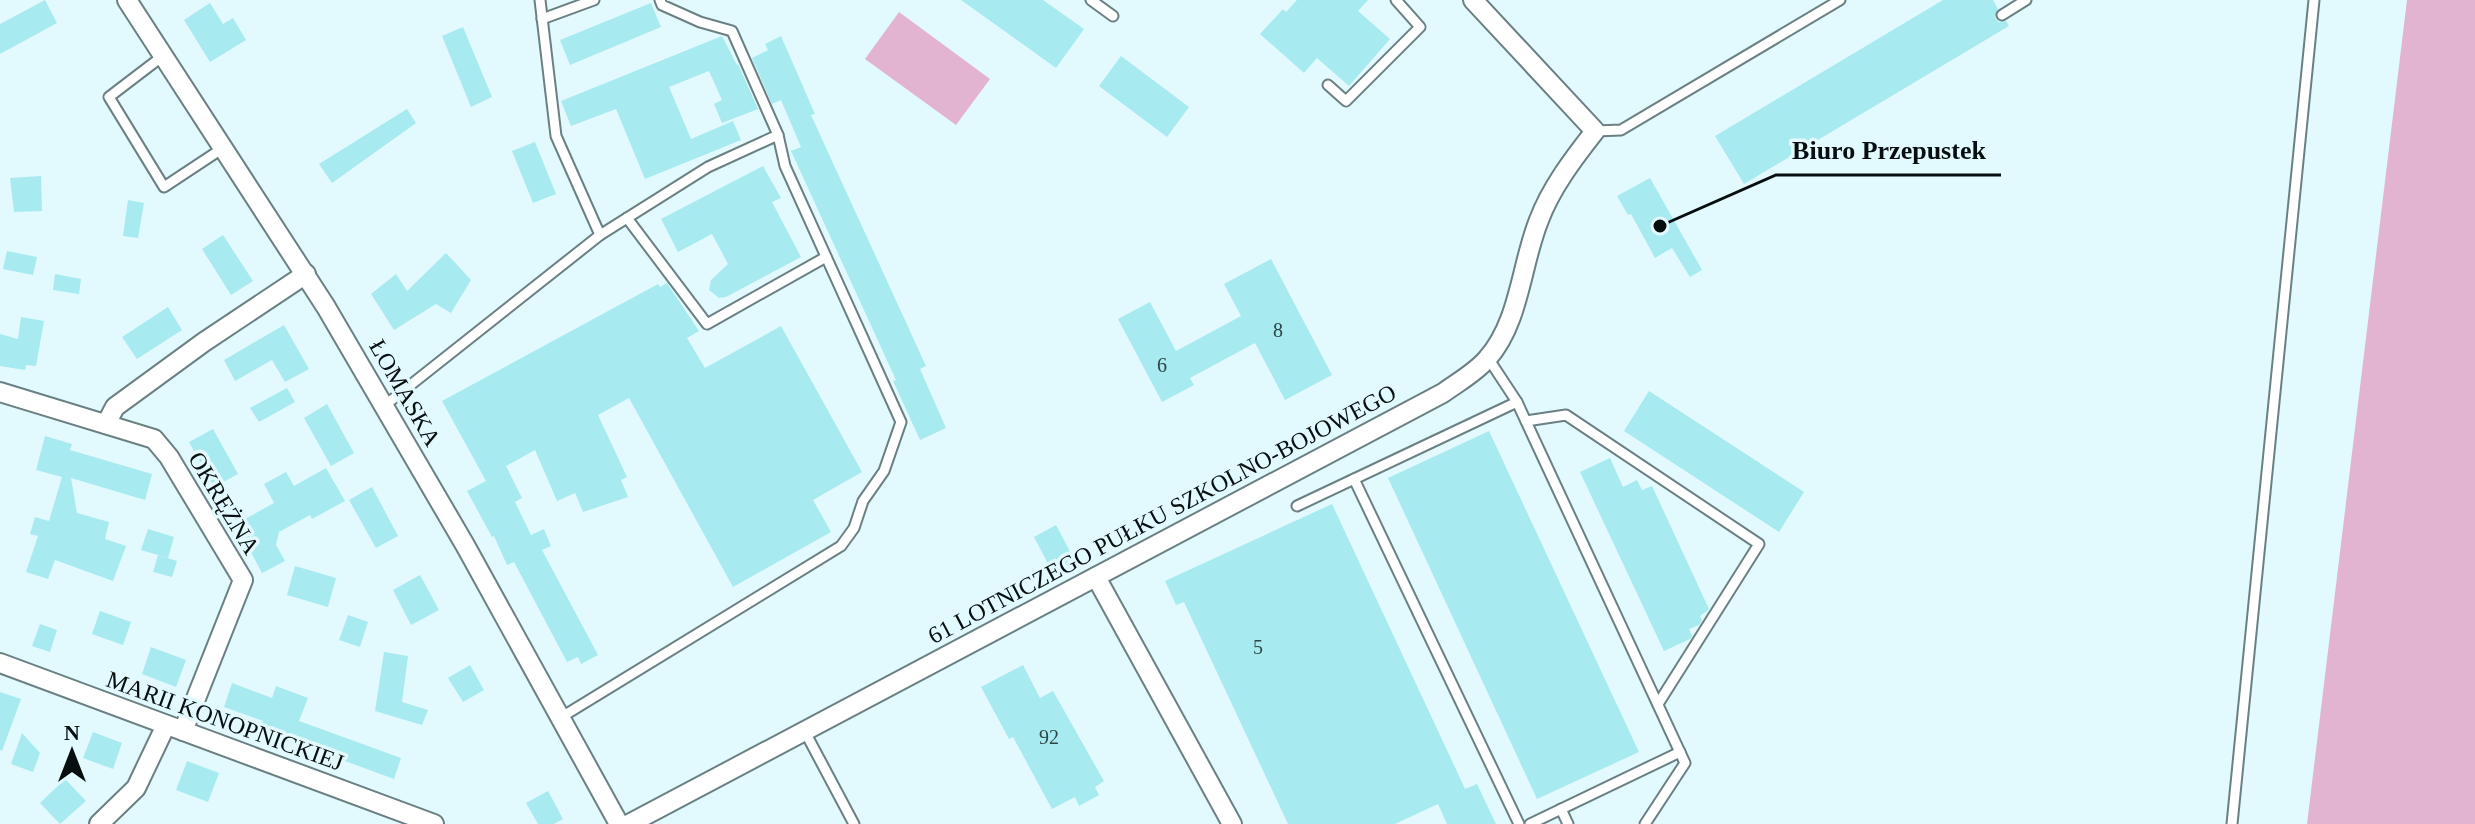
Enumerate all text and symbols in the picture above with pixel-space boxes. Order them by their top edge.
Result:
callout: Biuro Przepustek [1776,125,2001,175]
text: Biuro Przepustek [1792,136,1986,165]
house number: 8 [1273,319,1283,341]
street label: ŁOMASKA [364,335,446,451]
house number: 6 [1157,354,1167,376]
street label: 61 LOTNICZEGO PUŁKU SZKOLNO-BOJOWEGO [924,379,1400,649]
street label: OKRĘŻNA [183,447,265,559]
house number: 5 [1253,636,1263,658]
street label: MARII KONOPNICKIEJ [103,666,347,776]
north arrow [32,712,112,792]
text: N [64,720,80,745]
house number: 92 [1039,726,1059,748]

